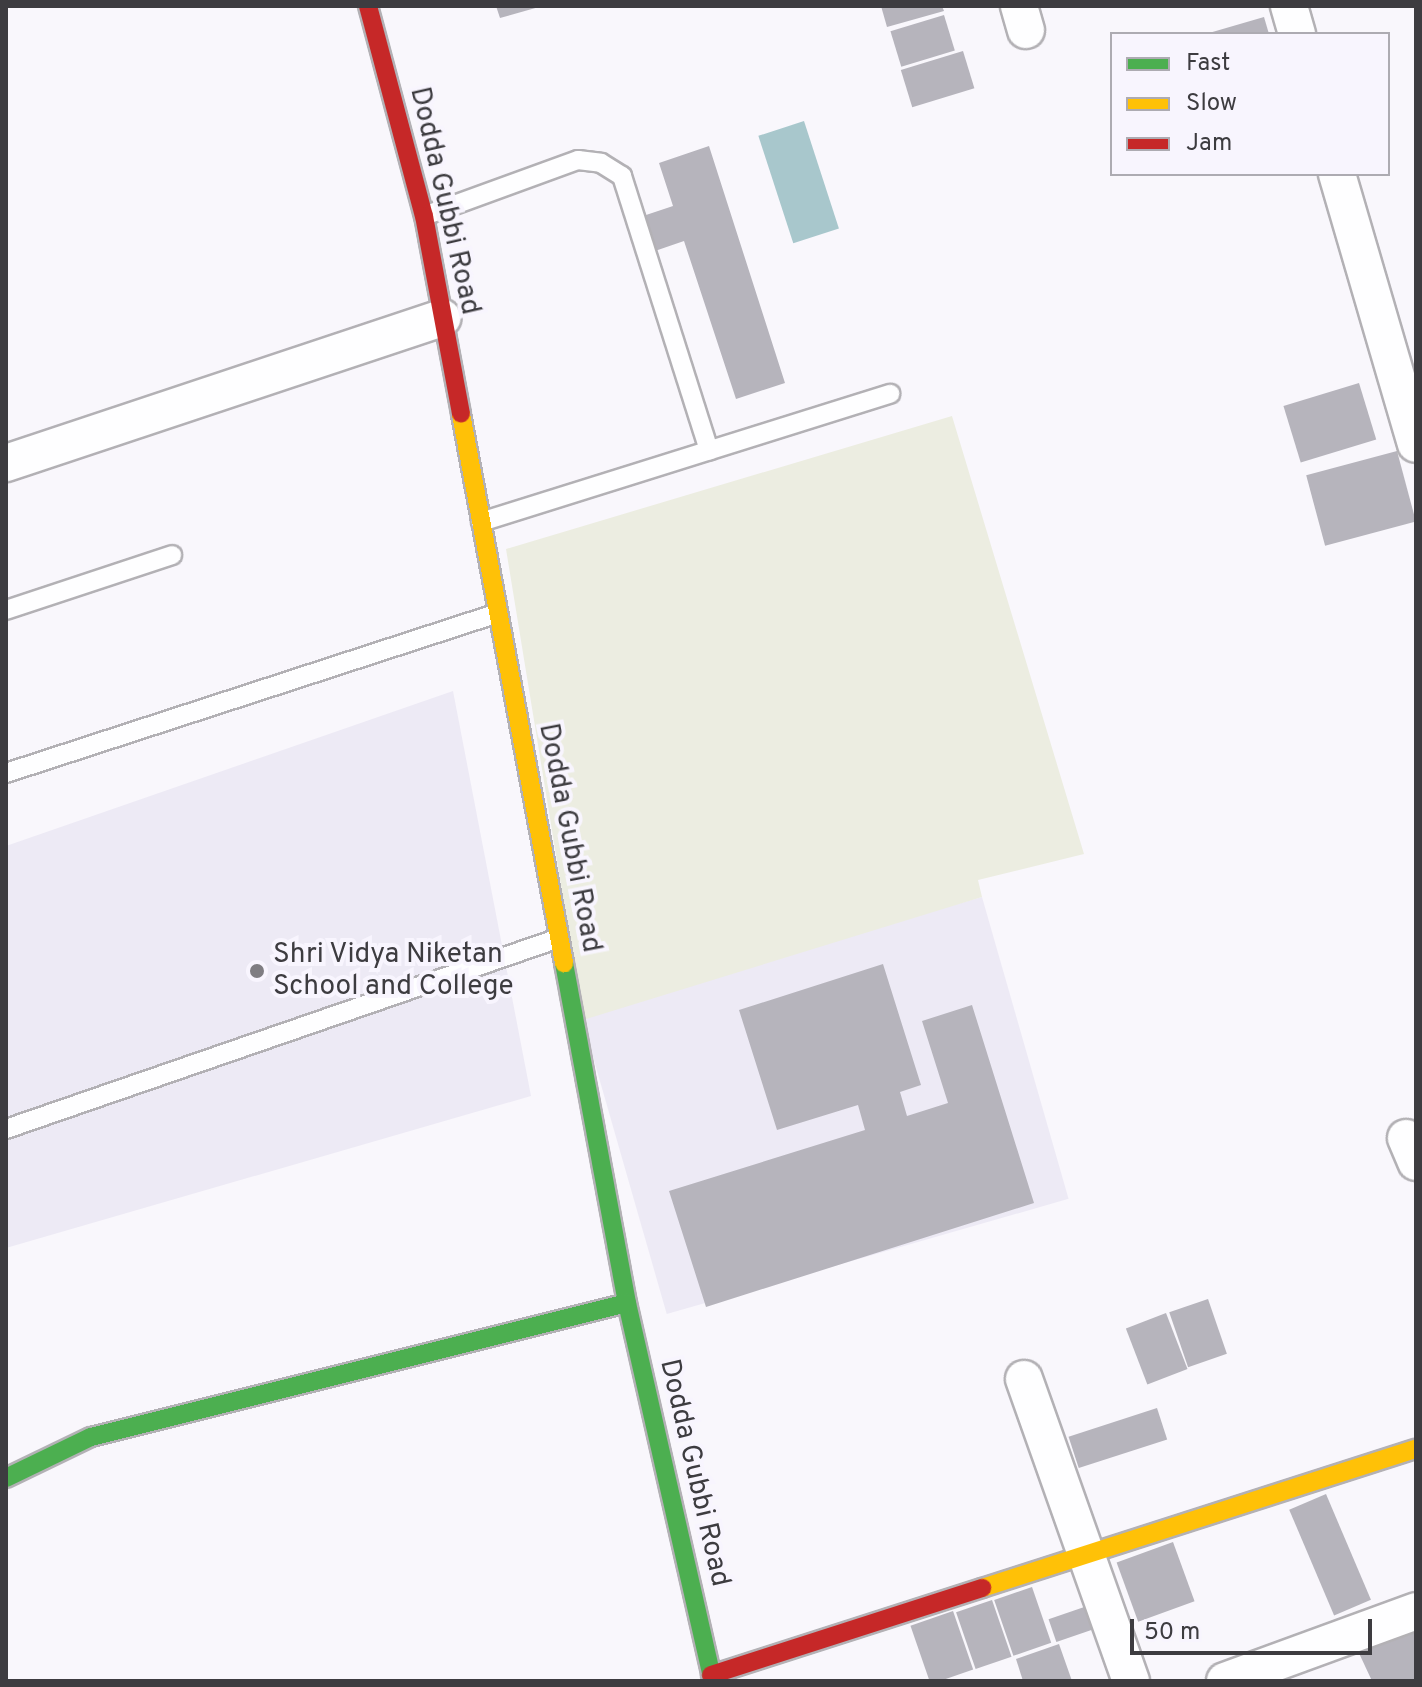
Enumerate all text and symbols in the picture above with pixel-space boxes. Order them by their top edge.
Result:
legend [1110,32,1390,176]
text: Fast [1186,49,1230,79]
street label: Dodda Gubbi Road [401,84,487,318]
text: Slow [1186,89,1237,119]
text: Jam [1186,129,1232,159]
street label: Dodda Gubbi Road [530,721,608,955]
place label: Shri Vidya Niketan School and College [273,938,513,1004]
marker: Shri Vidya Niketan School and College [248,962,266,980]
street label: Dodda Gubbi Road [651,1356,737,1590]
scale bar [1134,1603,1376,1653]
text: 50 m [1144,1618,1200,1648]

